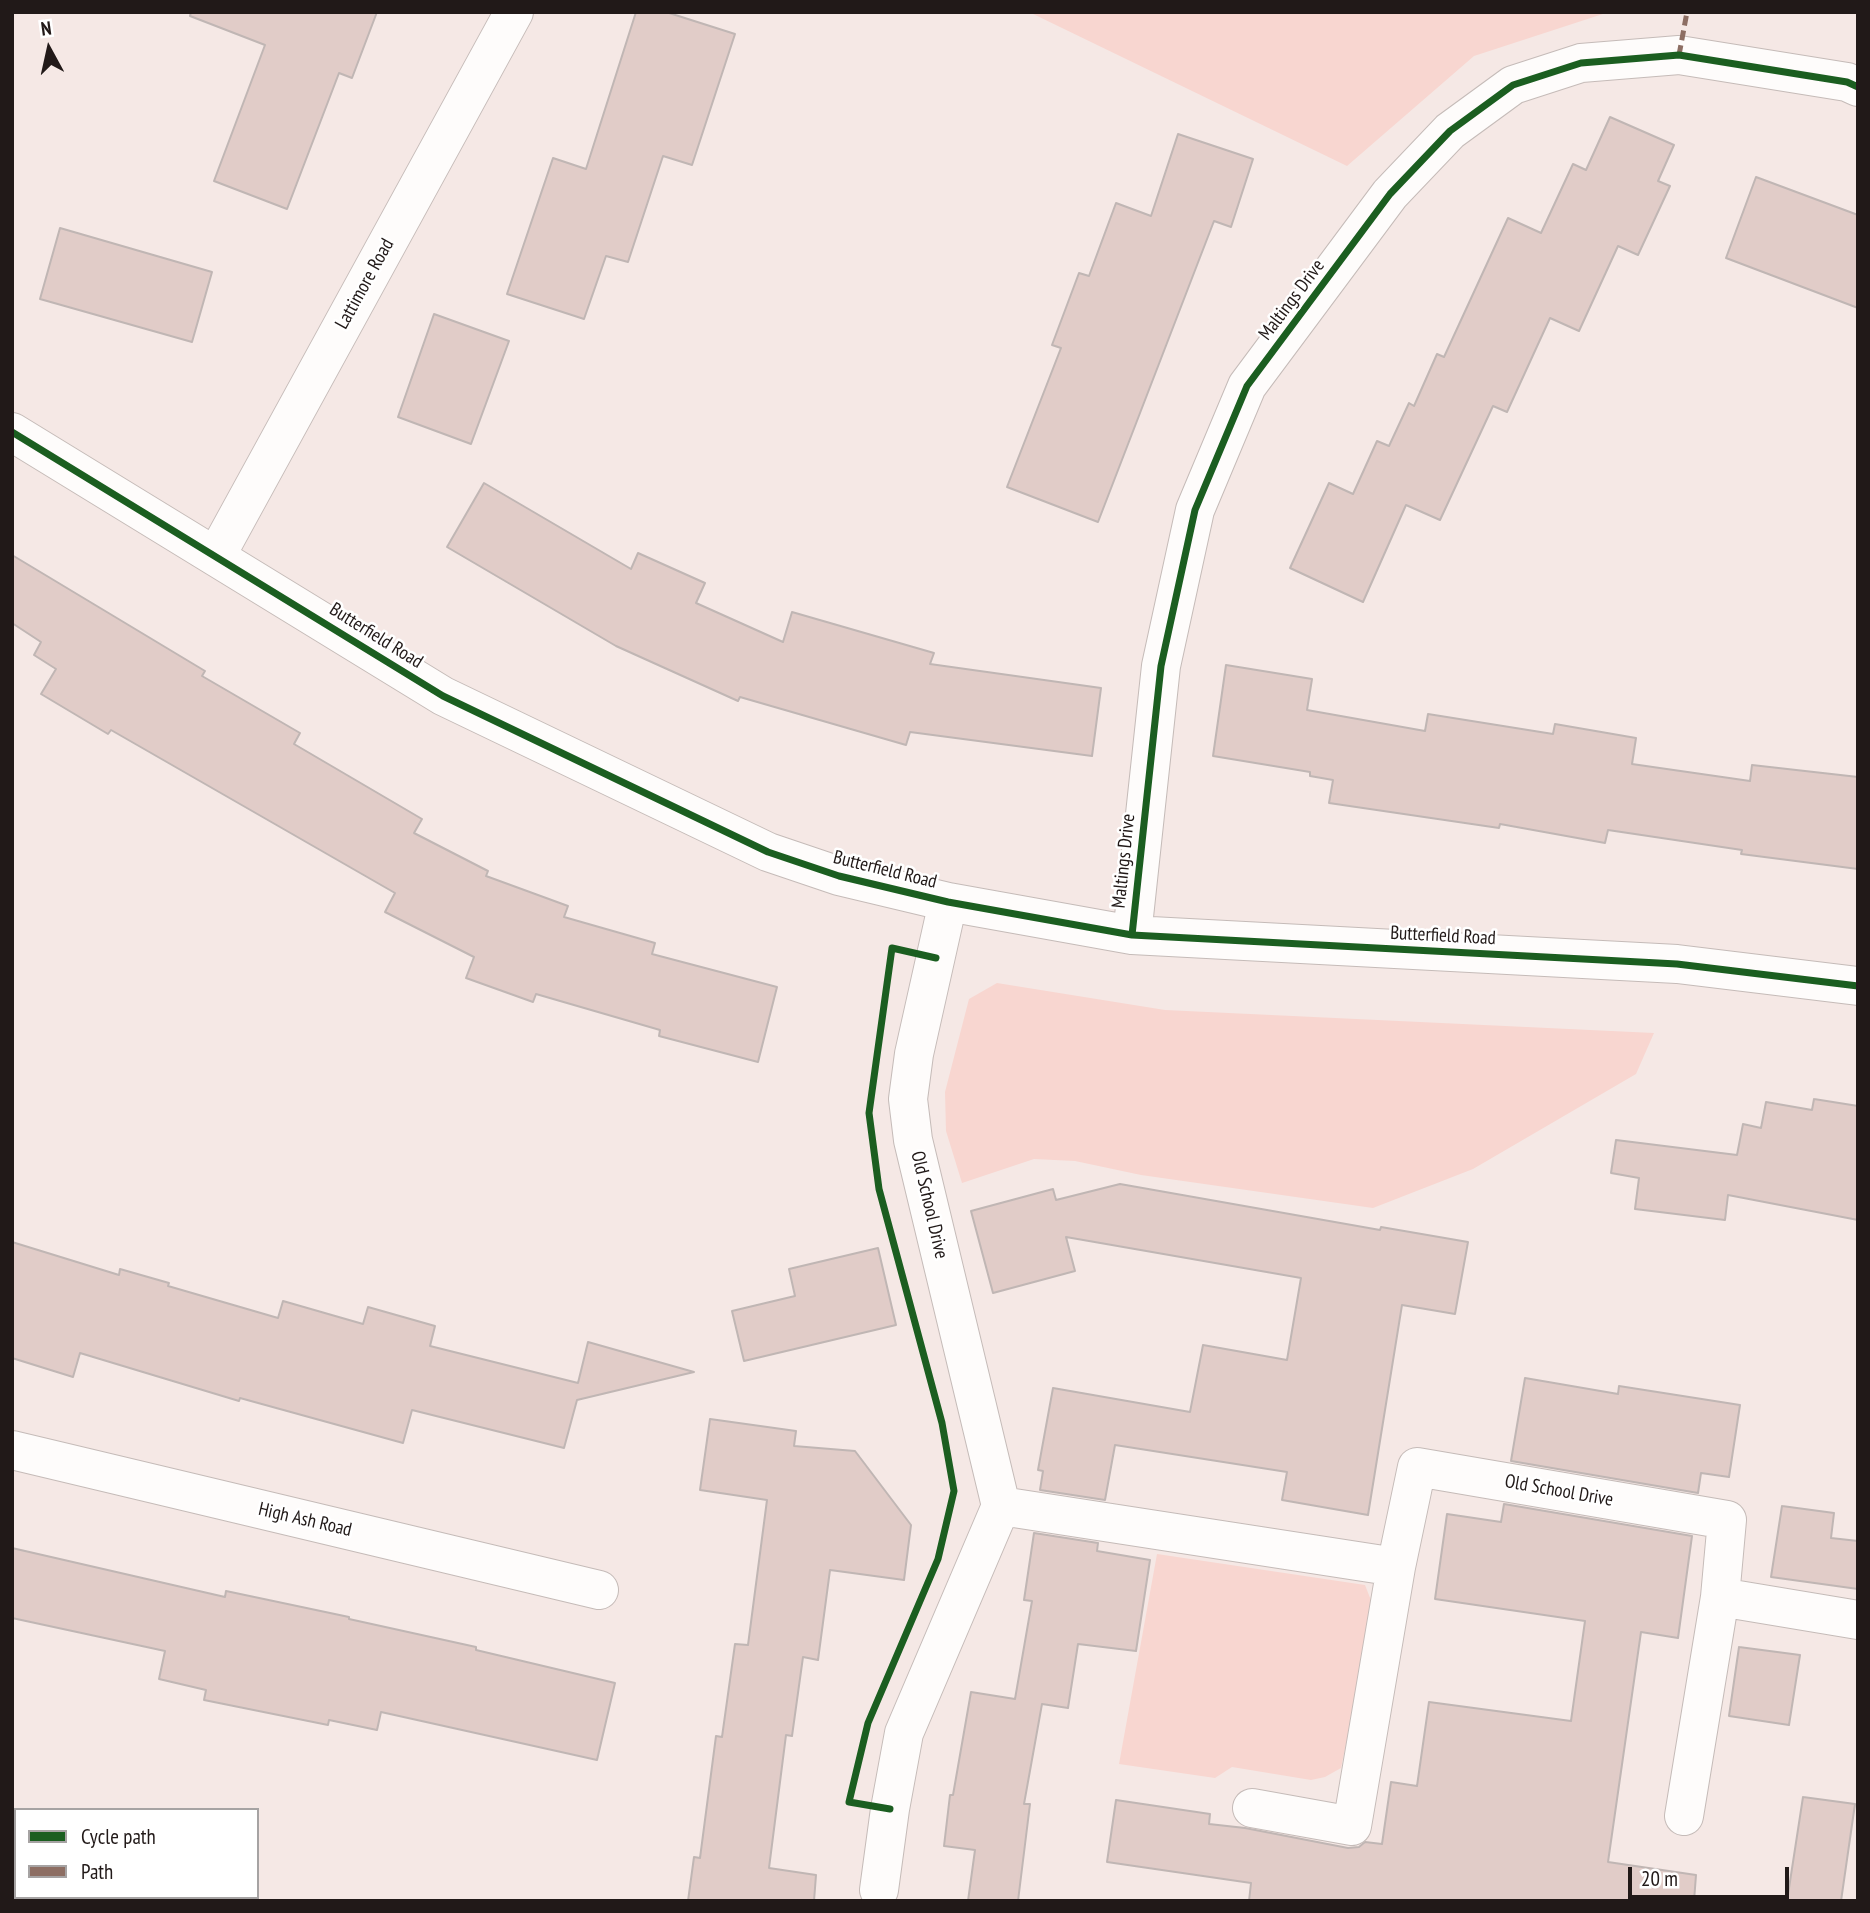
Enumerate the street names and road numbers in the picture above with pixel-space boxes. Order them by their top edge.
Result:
street label: Lattimore Road [331,235,399,333]
street label: Maltings Drive [1254,255,1330,345]
street label: Butterfield Road [325,598,427,674]
street label: Maltings Drive [1108,813,1140,909]
street label: Butterfield Road [831,846,939,894]
street label: Butterfield Road [1390,922,1496,950]
street label: Old School Drive [906,1149,952,1261]
street label: Old School Drive [1503,1470,1615,1512]
street label: High Ash Road [256,1498,354,1542]

